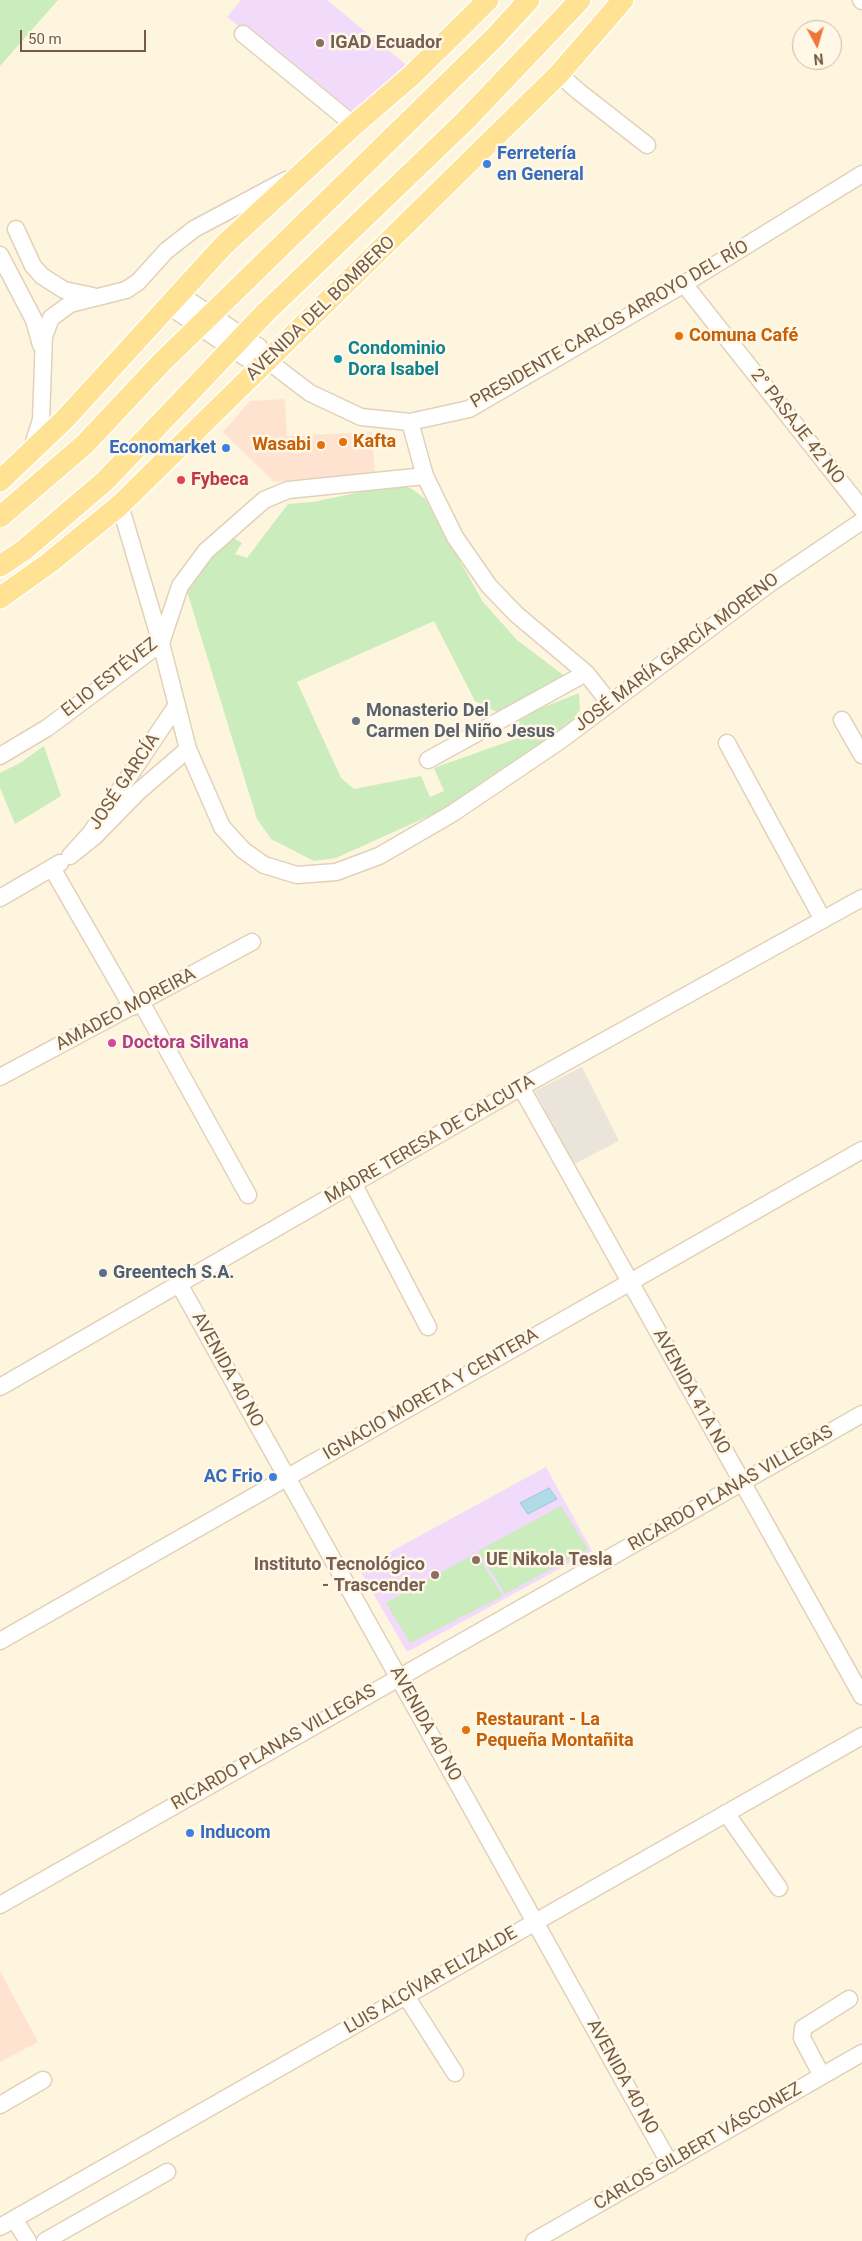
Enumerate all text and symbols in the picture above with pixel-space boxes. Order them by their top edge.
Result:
scale bar [22,20,149,52]
north arrow [792,20,842,70]
text: 50 m [28,30,62,48]
place label: IGAD Ecuador [330,32,442,54]
marker: IGAD Ecuador [314,37,326,49]
text: N [813,50,824,67]
place label: Ferretería en General [497,143,584,186]
marker: Ferretería en General [481,158,493,170]
street label: AVENIDA DEL BOMBERO [242,232,400,386]
street label: PRESIDENTE CARLOS ARROYO DEL RÍO [467,236,753,414]
place label: Comuna Café [689,325,798,347]
marker: Comuna Café [673,330,685,342]
place label: Condominio Dora Isabel [348,338,446,380]
marker: Condominio Dora Isabel [332,353,344,365]
street label: 2° PASAJE 42 NO [745,365,849,489]
place label: Kafta [353,431,396,453]
place label: Wasabi [252,434,311,456]
marker: Kafta [337,436,349,448]
place label: Economarket [109,437,216,459]
marker: Wasabi [315,439,327,451]
marker: Economarket [220,442,232,454]
place label: Fybeca [191,469,249,491]
marker: Fybeca [175,474,187,486]
street label: JOSÉ MARÍA GARCÍA MORENO [571,569,783,737]
street label: ELIO ESTÉVEZ [58,634,162,722]
place label: Monasterio Del Carmen Del Niño Jesus [366,700,555,742]
marker: Monasterio Del Carmen Del Niño Jesus [350,715,362,727]
street label: JOSÉ GARCÍA [85,730,165,834]
street label: AMADEO MOREIRA [52,964,200,1056]
place label: Doctora Silvana [122,1032,249,1054]
marker: Doctora Silvana [106,1037,118,1049]
street label: MADRE TERESA DE CALCUTA [321,1071,539,1209]
place label: Greentech S.A. [113,1262,235,1284]
marker: Greentech S.A. [97,1267,109,1279]
street label: AVENIDA 40 NO [186,1309,268,1431]
street label: IGNACIO MORETA Y CENTERA [320,1324,542,1466]
street label: AVENIDA 41A NO [648,1326,734,1458]
street label: RICARDO PLANAS VILLEGAS [625,1421,837,1557]
place label: AC Frio [204,1466,263,1488]
marker: AC Frio [267,1471,279,1483]
place label: UE Nikola Tesla [486,1549,612,1571]
place label: Instituto Tecnológico - Trascender [254,1554,425,1596]
marker: UE Nikola Tesla [470,1554,482,1566]
marker: Instituto Tecnológico - Trascender [429,1569,441,1581]
street label: AVENIDA 40 NO [384,1663,466,1785]
street label: RICARDO PLANAS VILLEGAS [168,1680,380,1816]
place label: Restaurant - La Pequeña Montañita [476,1709,634,1752]
marker: Restaurant - La Pequeña Montañita [460,1724,472,1736]
place label: Inducom [200,1822,271,1844]
marker: Inducom [184,1827,196,1839]
street label: LUIS ALCÍVAR ELIZALDE [341,1923,521,2039]
street label: AVENIDA 40 NO [581,2016,663,2138]
street label: CARLOS GILBERT VÁSCONEZ [590,2079,806,2215]

